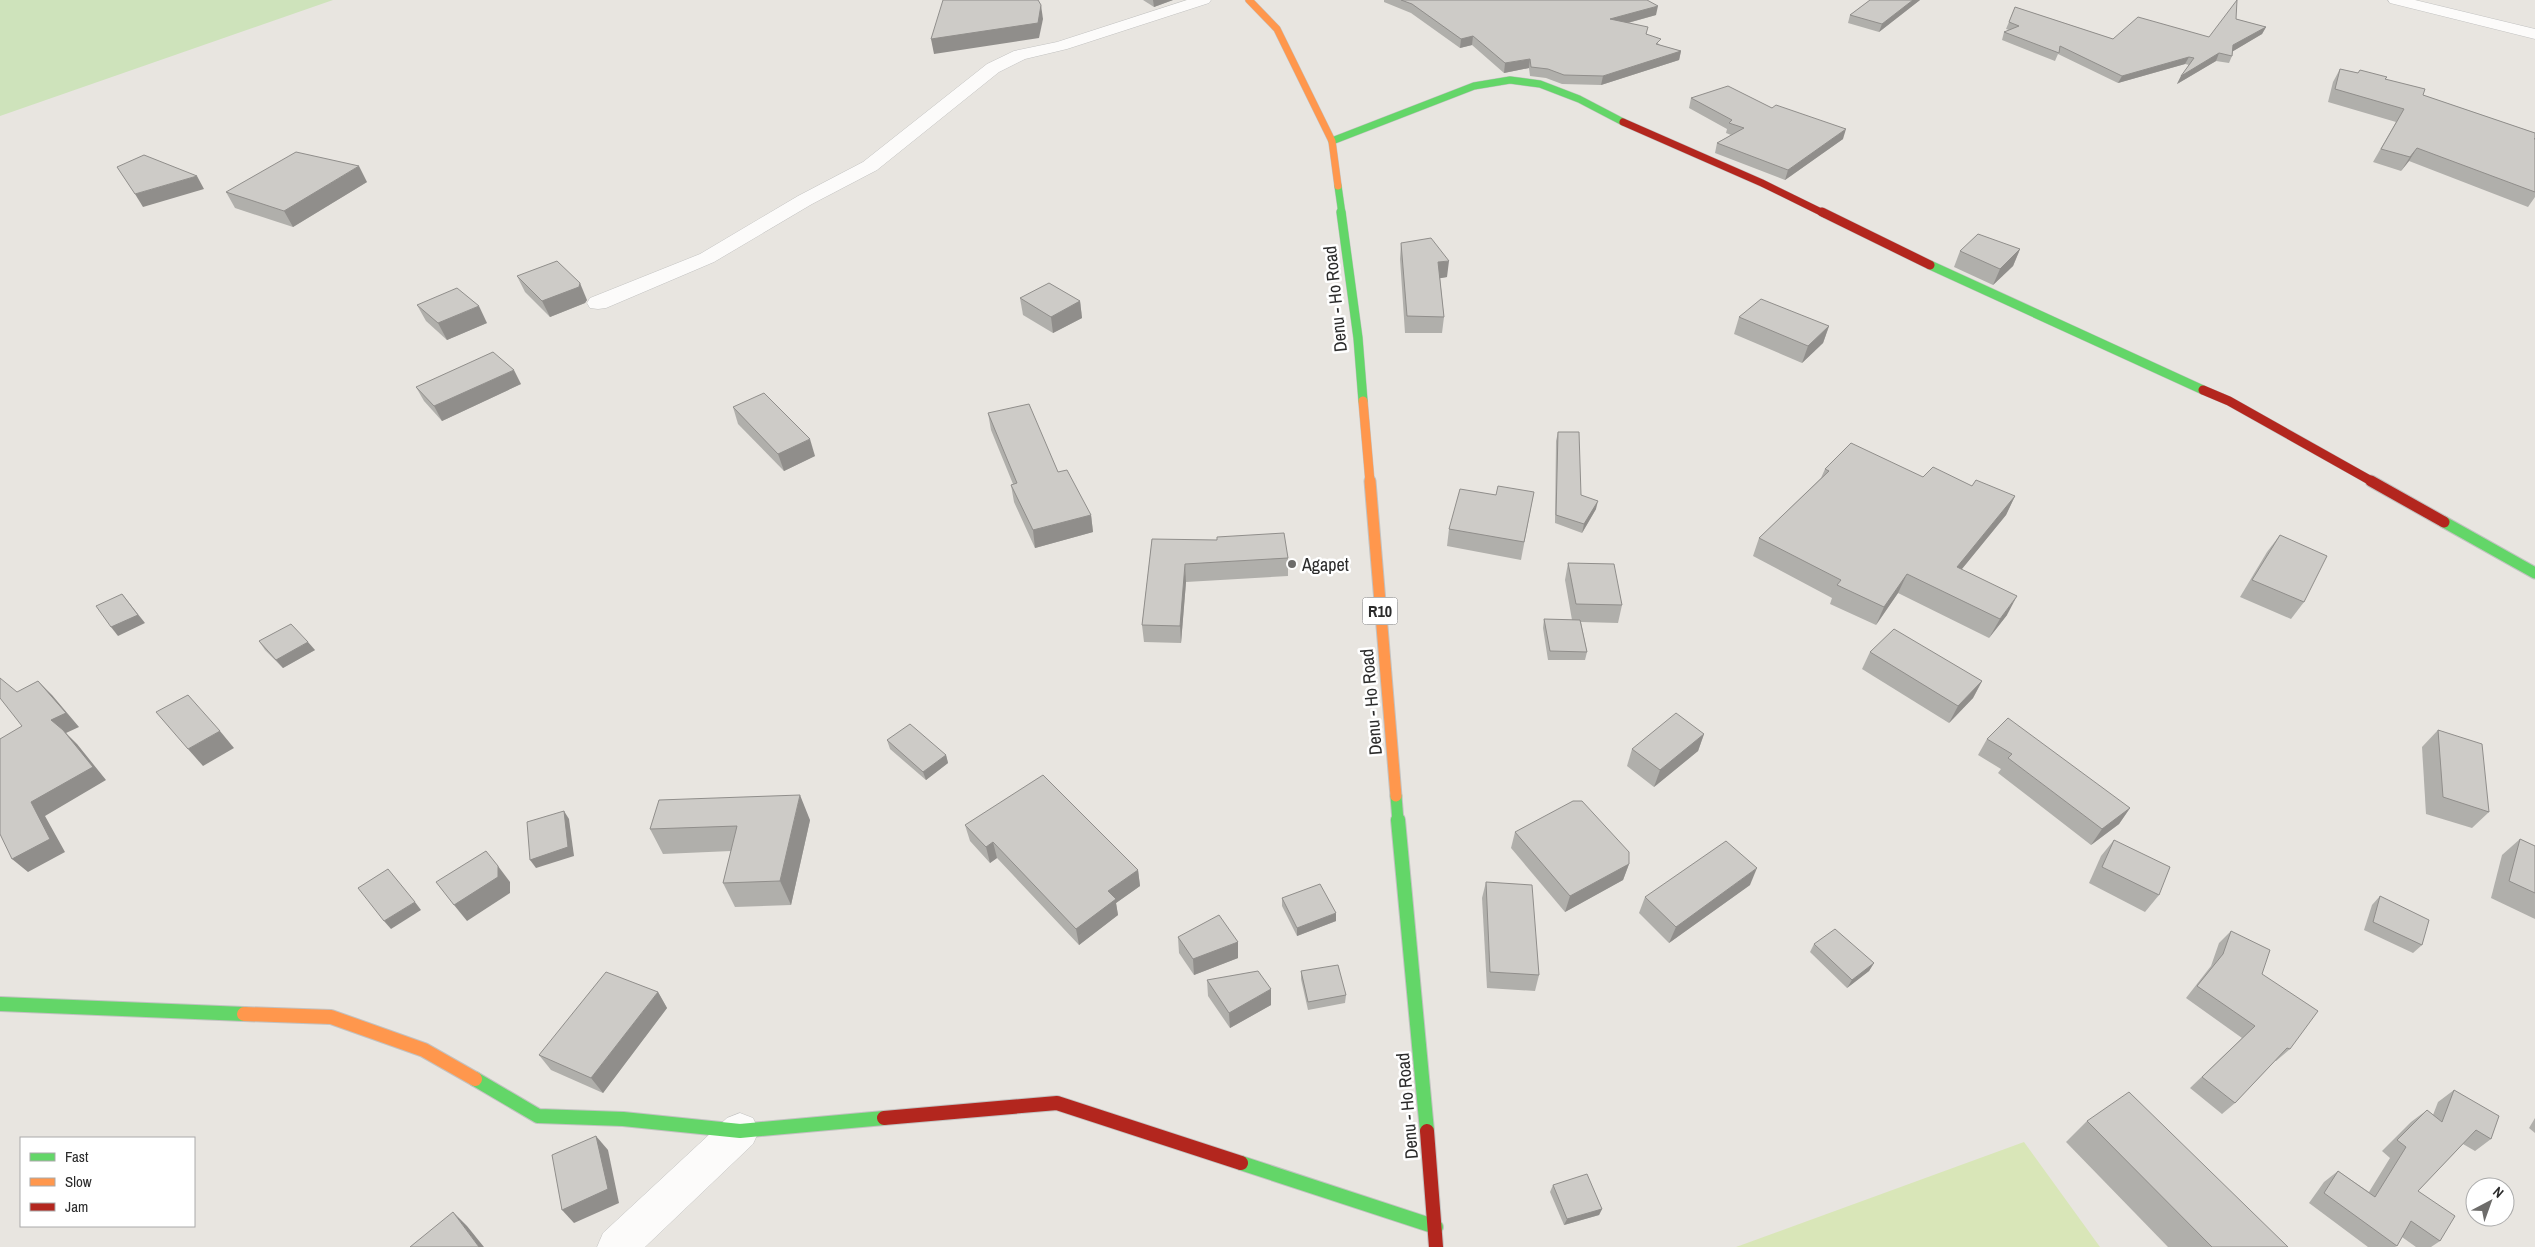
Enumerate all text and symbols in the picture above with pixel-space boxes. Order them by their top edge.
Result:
street label: Denu - Ho Road [1317,245,1353,353]
place label: Agapet [1301,552,1349,577]
marker: Agapet [1286,558,1298,570]
road number: R10 [1362,598,1398,624]
street label: Denu - Ho Road [1354,648,1388,756]
street label: Denu - Ho Road [1390,1052,1424,1160]
legend [20,1137,195,1227]
text: Fast [65,1146,89,1167]
text: Slow [65,1171,92,1192]
north arrow [2465,1177,2515,1227]
text: N [2489,1183,2508,1202]
text: Jam [65,1196,88,1217]

